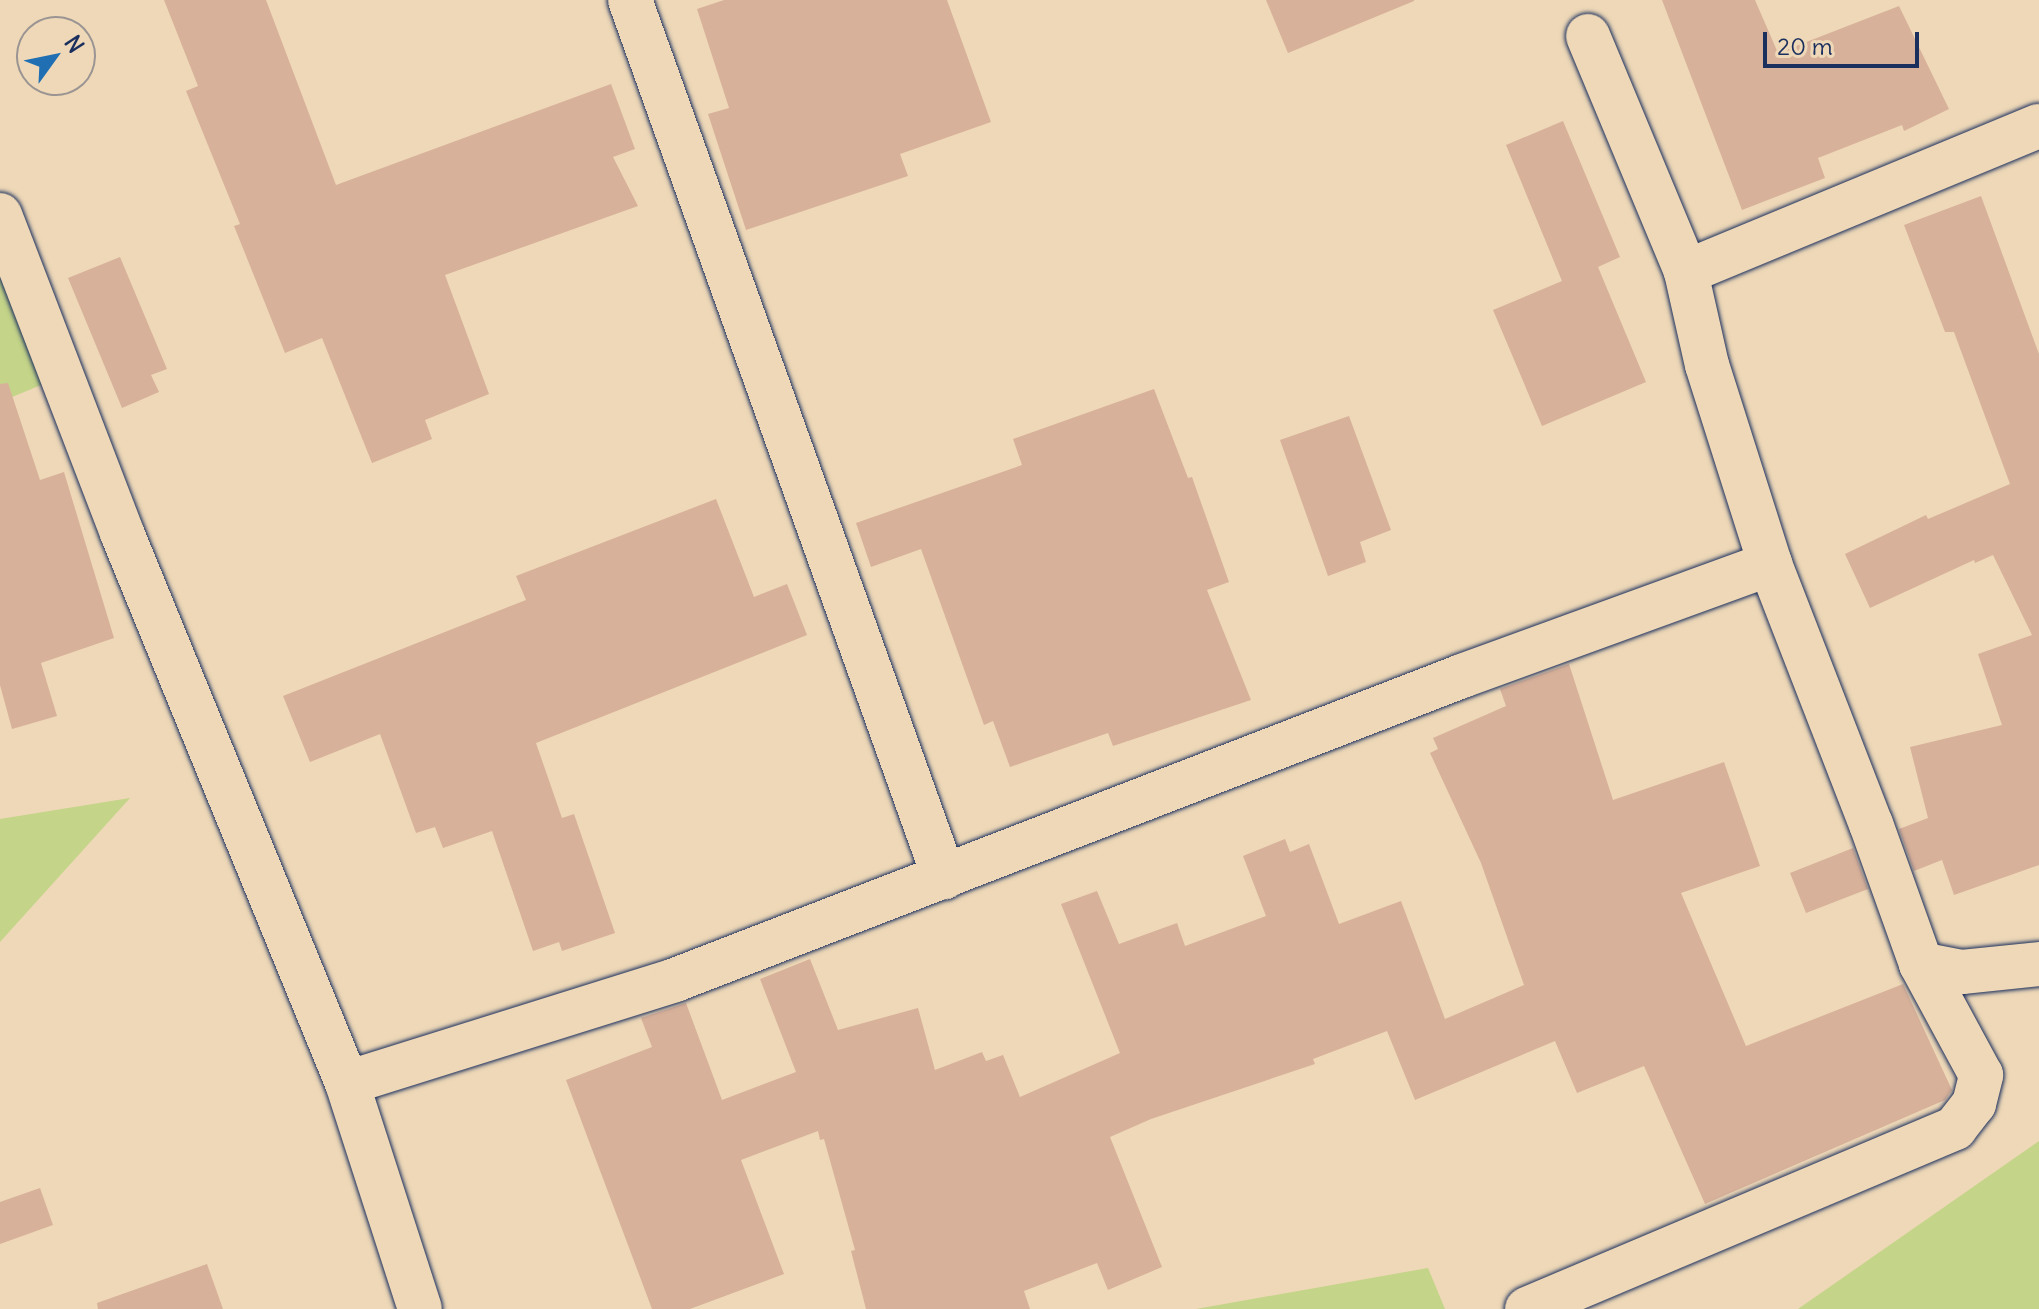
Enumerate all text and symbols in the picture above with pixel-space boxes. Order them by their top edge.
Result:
north arrow [16,16,96,96]
scale bar [1767,16,1923,66]
text: N [59,30,90,58]
text: 20 m [1777,31,1833,61]

